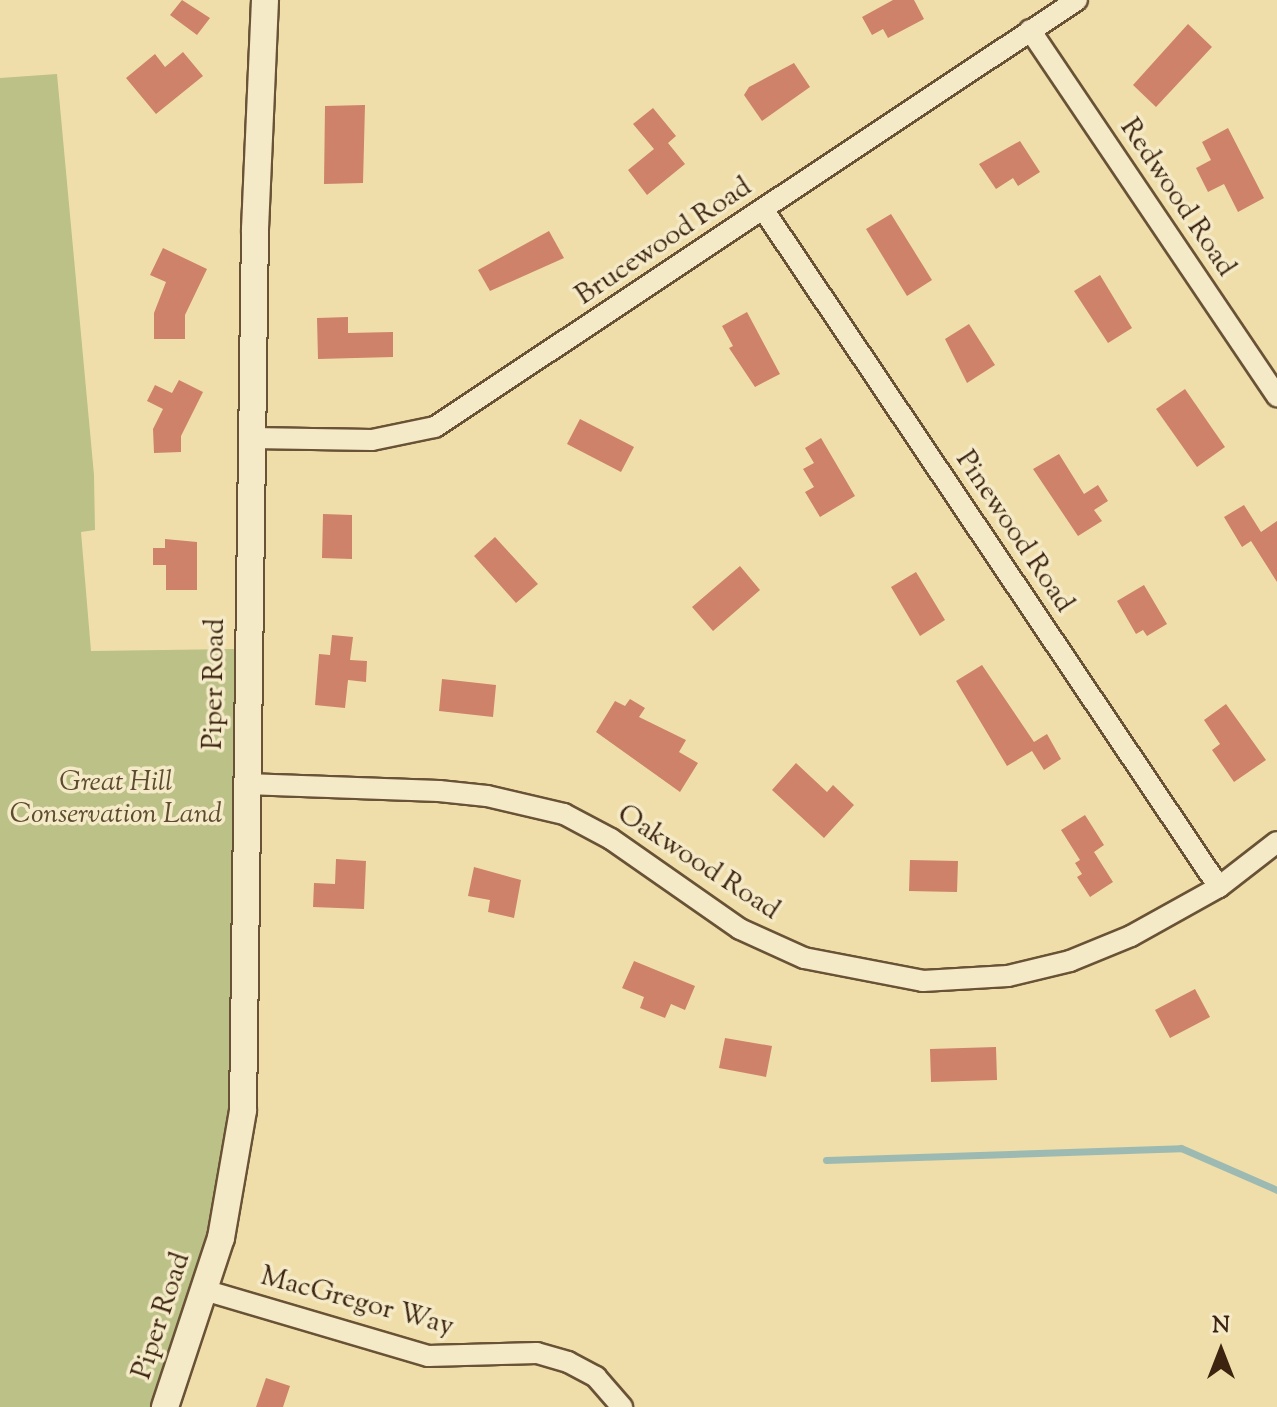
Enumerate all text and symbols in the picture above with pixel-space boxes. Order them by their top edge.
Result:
street label: Redwood Road [1112,113,1242,283]
street label: Brucewood Road [570,171,758,313]
street label: Pinewood Road [948,445,1080,619]
street label: Piper Road [197,618,233,750]
park label: Great Hill Conservation Land [10,766,222,832]
street label: Oakwood Road [610,798,786,928]
street label: Piper Road [126,1248,198,1384]
street label: MacGregor Way [257,1260,457,1344]
north arrow [1181,1311,1261,1391]
text: N [1212,1311,1230,1343]

